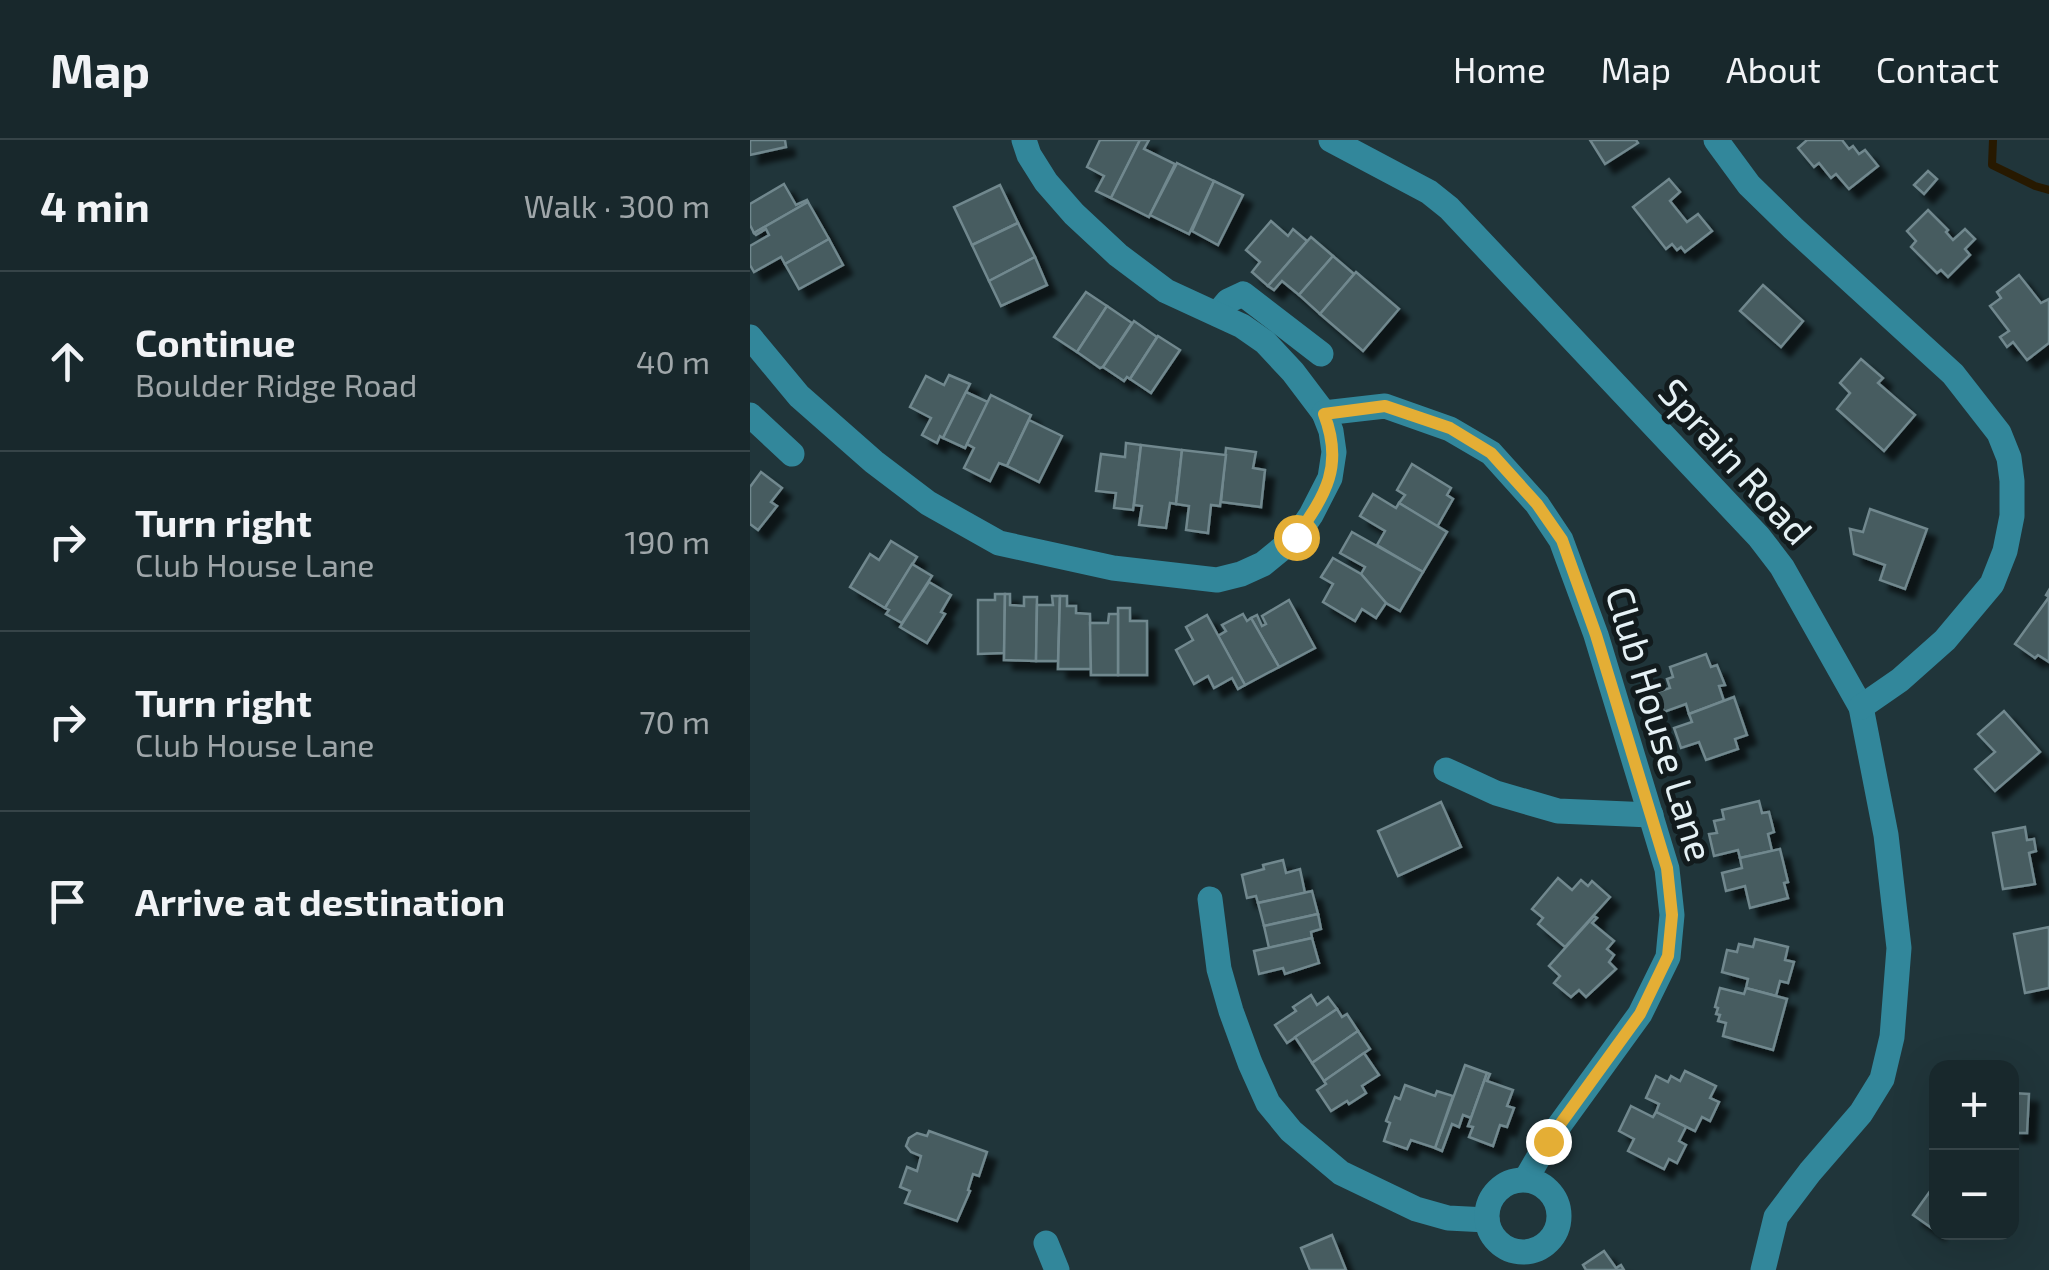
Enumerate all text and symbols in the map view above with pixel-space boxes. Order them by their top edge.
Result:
text: Map [50,40,150,98]
text: Home [1453,48,1546,90]
text: Map [1601,48,1671,90]
text: About [1726,48,1821,90]
text: Contact [1876,48,1999,90]
text: 4 min [40,180,150,230]
text: Walk · 300 m [524,186,710,224]
text: Continue [135,319,295,365]
icon: ahead [40,334,95,389]
text: 40 m [636,342,710,380]
text: Boulder Ridge Road [135,365,417,403]
street label: Sprain Road [1650,368,1823,553]
text: Turn right [135,499,312,545]
icon: right [40,514,95,569]
route start [1274,515,1320,561]
text: 190 m [624,522,710,560]
text: Club House Lane [135,545,375,583]
street label: Club House Lane [1597,581,1724,866]
text: Turn right [135,679,312,725]
icon: right [40,694,95,749]
text: 70 m [639,702,710,740]
text: Club House Lane [135,725,375,763]
icon: arrive [40,874,95,929]
text: Arrive at destination [135,878,505,924]
map controls [1929,1060,2019,1240]
button: + [1929,1060,2019,1150]
route end [1526,1119,1572,1165]
button: − [1929,1150,2019,1240]

